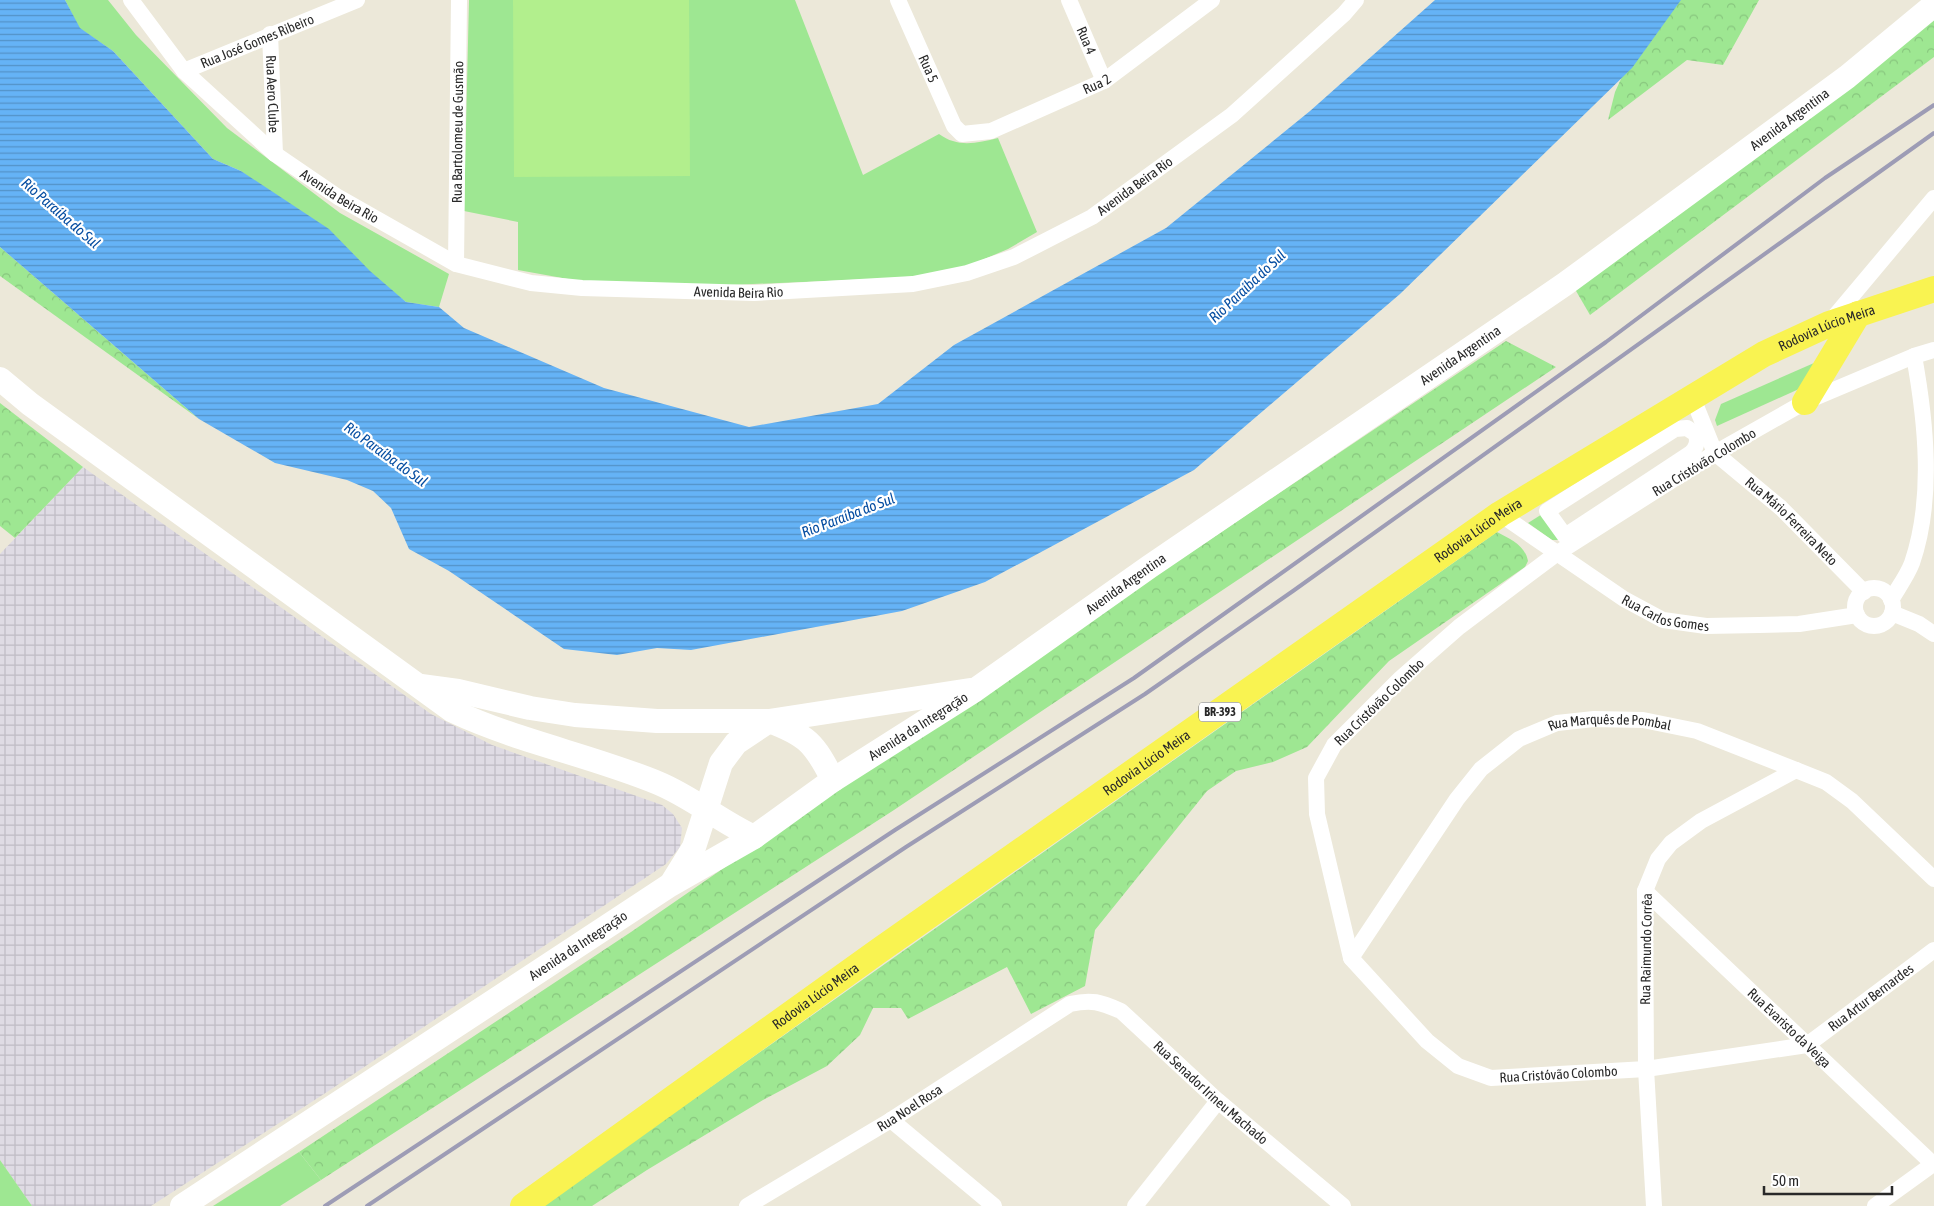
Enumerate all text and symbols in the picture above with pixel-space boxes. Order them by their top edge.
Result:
street label: Rua José Gomes Ribeiro [198,11,316,71]
street label: Rua 4 [1073,24,1100,57]
street label: Rua 5 [915,52,942,85]
street label: Rua Aero Clube [263,55,282,133]
street label: Rua Bartolomeu de Gusmão [449,61,466,203]
street label: Rua 2 [1080,71,1114,97]
street label: Avenida Argentina [1747,85,1832,154]
street label: Avenida Beira Rio [1094,153,1176,219]
street label: Avenida Beira Rio [297,166,382,226]
water label: Rio Paraíba do Sul [18,174,104,252]
water label: Rio Paraíba do Sul [1205,246,1289,326]
street label: Avenida Beira Rio [694,283,784,301]
street label: Rodovia Lúcio Meira [1776,301,1877,354]
street label: Avenida Argentina [1417,322,1504,388]
water label: Rio Paraíba do Sul [341,418,431,490]
street label: Rua Cristóvão Colombo [1649,425,1759,499]
street label: Rua Mário Ferreira Neto [1742,474,1841,568]
water label: Rio Paraíba do Sul [799,489,897,541]
street label: Rodovia Lúcio Meira [1431,495,1525,566]
street label: Avenida Argentina [1083,550,1169,617]
street label: Rua Carlos Gomes [1619,591,1709,634]
street label: Rua Cristóvão Colombo [1331,655,1427,749]
street label: Avenida da Integração [865,689,971,763]
road number: BR-393 [1199,702,1241,722]
street label: Rua Marquês de Pombal [1545,711,1673,734]
street label: Rodovia Lúcio Meira [1100,727,1193,799]
street label: Rua Raimundo Corrêa [1637,893,1655,1005]
street label: Avenida da Integração [526,907,630,984]
street label: Rodovia Lúcio Meira [769,960,862,1033]
street label: Rua Artur Bernardes [1825,960,1917,1034]
street label: Rua Evaristo da Veiga [1745,985,1834,1071]
street label: Rua Senador Irineu Machado [1150,1037,1271,1147]
street label: Rua Cristóvão Colombo [1499,1063,1618,1085]
street label: Rua Noel Rosa [874,1081,945,1134]
scale bar [1764,1164,1892,1196]
text: 50 m [1772,1172,1799,1189]

